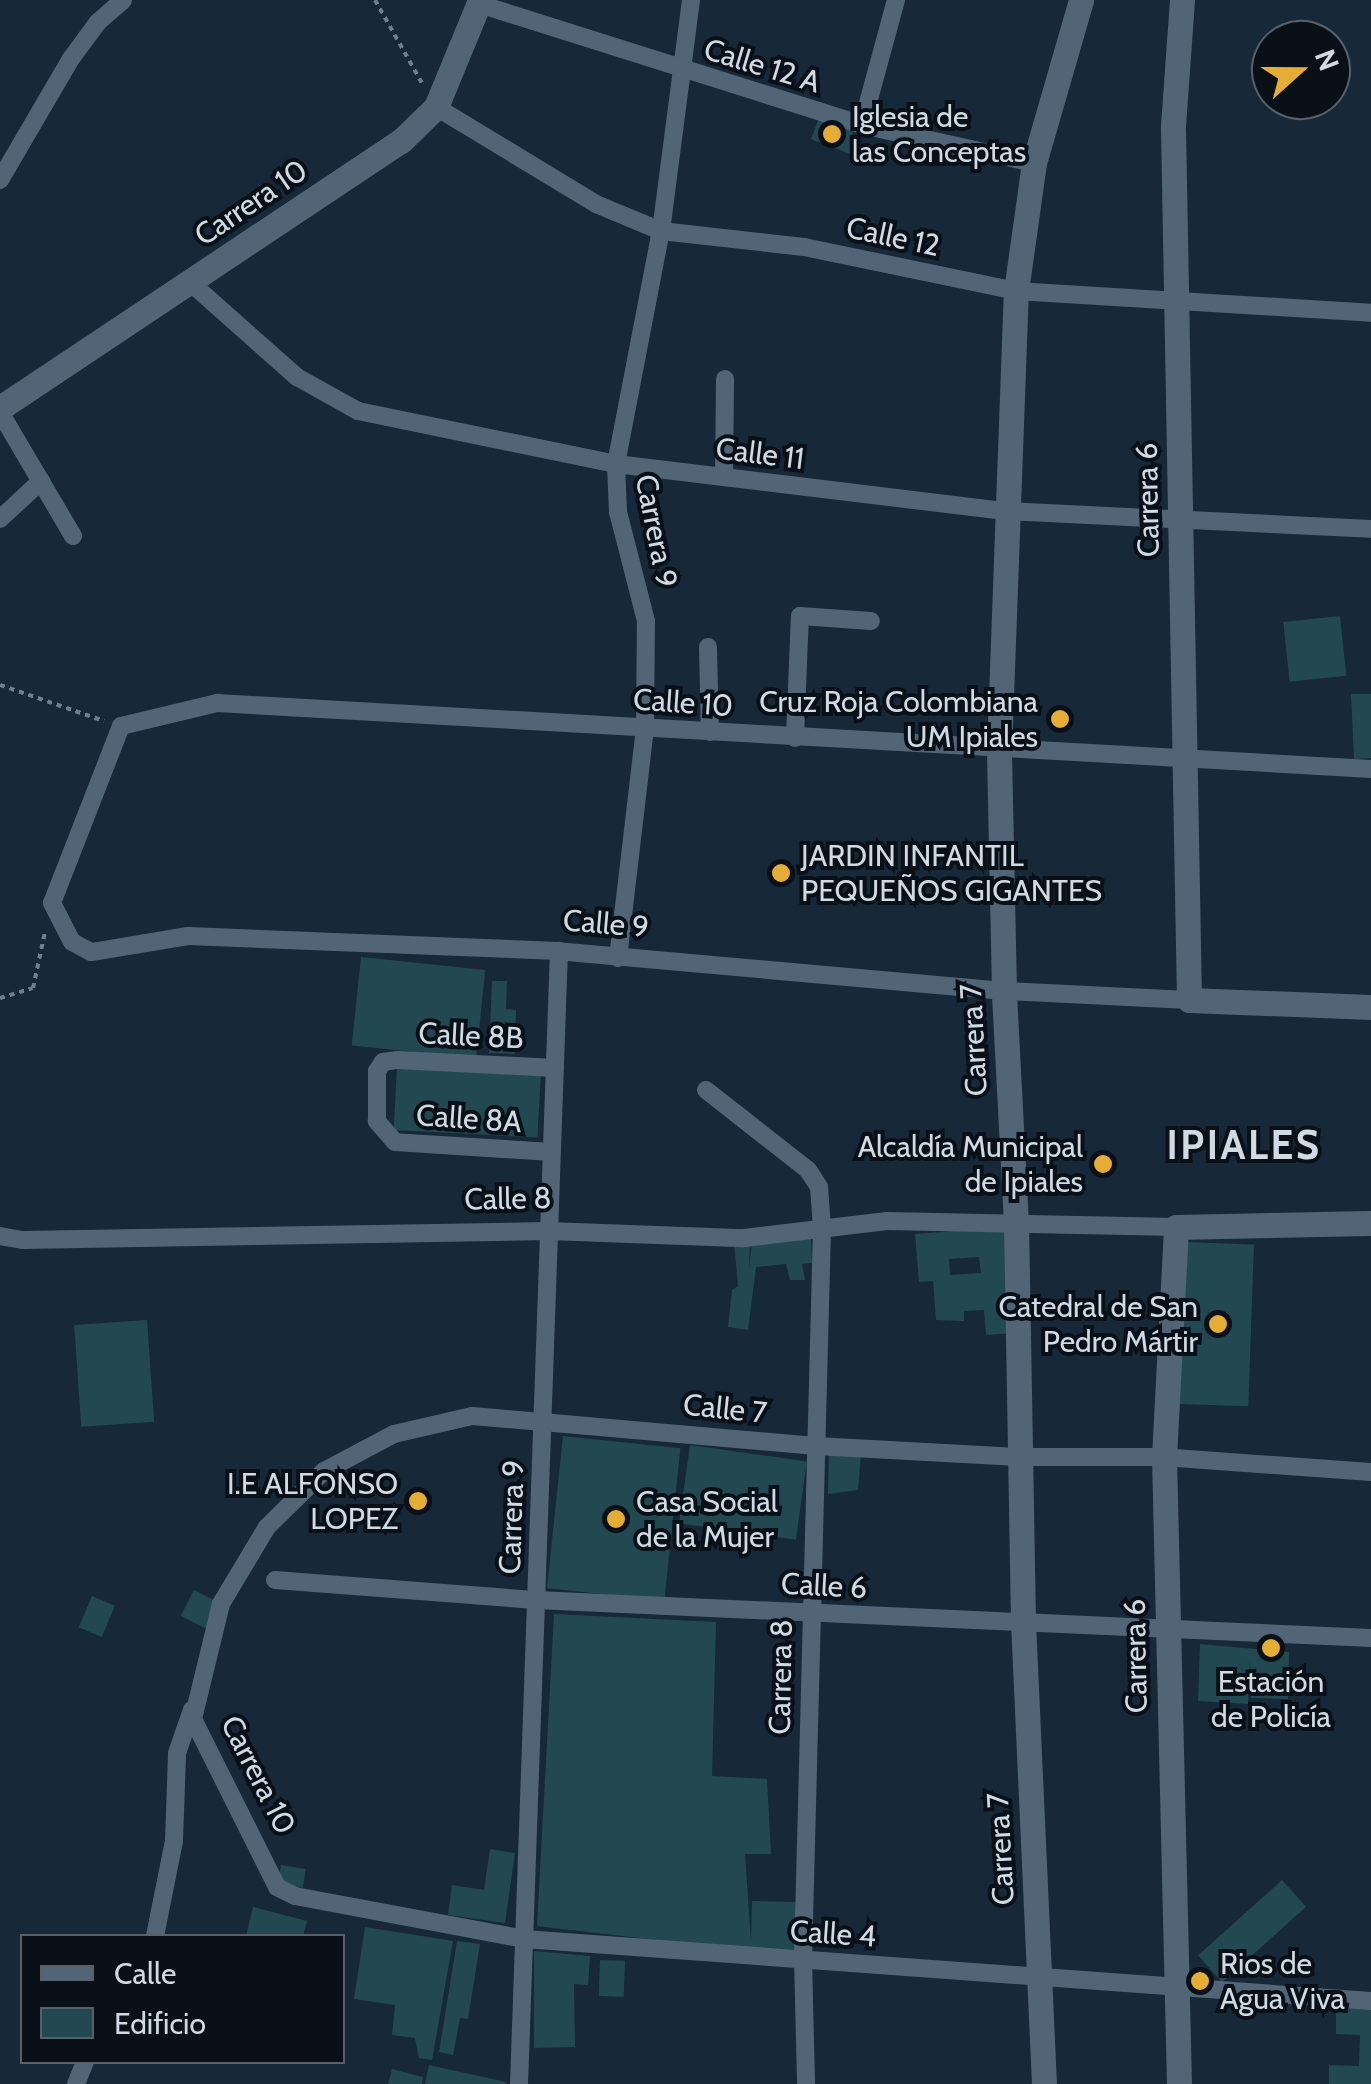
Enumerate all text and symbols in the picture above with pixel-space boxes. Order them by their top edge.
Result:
north arrow [1251,20,1351,120]
street label: Calle 12 A [699,31,825,101]
text: N [1308,45,1347,75]
place label: Iglesia de las Conceptas [852,99,1026,170]
marker: Iglesia de las Conceptas [821,123,843,145]
street label: Carrera 10 [188,152,314,254]
street label: Calle 12 [843,210,943,264]
street label: Calle 11 [714,431,806,477]
street label: Carrera 6 [1129,443,1167,557]
street label: Carrera 9 [627,471,685,591]
street label: Calle 10 [632,682,734,724]
place label: Cruz Roja Colombiana UM Ipiales [759,684,1038,754]
marker: Cruz Roja Colombiana UM Ipiales [1047,706,1073,732]
place label: JARDIN INFANTIL PEQUEÑOS GIGANTES [801,838,1102,908]
marker: JARDIN INFANTIL PEQUEÑOS GIGANTES [770,862,792,884]
street label: Calle 9 [562,902,650,946]
street label: Carrera 7 [953,983,995,1097]
street label: Calle 8B [418,1015,524,1057]
street label: Calle 8A [415,1097,523,1141]
district label: IPIALES [1167,1121,1321,1169]
place label: Alcaldía Municipal de Ipiales [858,1129,1083,1200]
marker: Alcaldía Municipal de Ipiales [1092,1153,1114,1175]
street label: Calle 8 [464,1180,552,1218]
place label: Catedral de San Pedro Mártir [998,1289,1198,1360]
marker: Catedral de San Pedro Mártir [1207,1313,1229,1335]
street label: Calle 7 [681,1387,769,1431]
street label: Carrera 9 [492,1459,532,1575]
place label: I.E ALFONSO LOPEZ [227,1466,398,1536]
place label: Casa Social de la Mujer [636,1484,778,1554]
marker: I.E ALFONSO LOPEZ [407,1490,429,1512]
marker: Casa Social de la Mujer [605,1508,627,1530]
street label: Calle 6 [780,1566,868,1606]
street label: Carrera 6 [1117,1599,1155,1713]
street label: Carrera 8 [762,1619,800,1735]
marker: Estación de Policía [1260,1637,1282,1659]
place label: Estación de Policía [1211,1664,1331,1734]
street label: Carrera 10 [213,1710,303,1840]
street label: Carrera 7 [980,1792,1022,1906]
street label: Calle 4 [789,1913,877,1955]
legend [20,1934,345,2064]
place label: Rios de Agua Viva [1220,1946,1345,2016]
text: Calle [114,1955,176,1992]
marker: Rios de Agua Viva [1189,1970,1211,1992]
text: Edificio [114,2005,206,2042]

